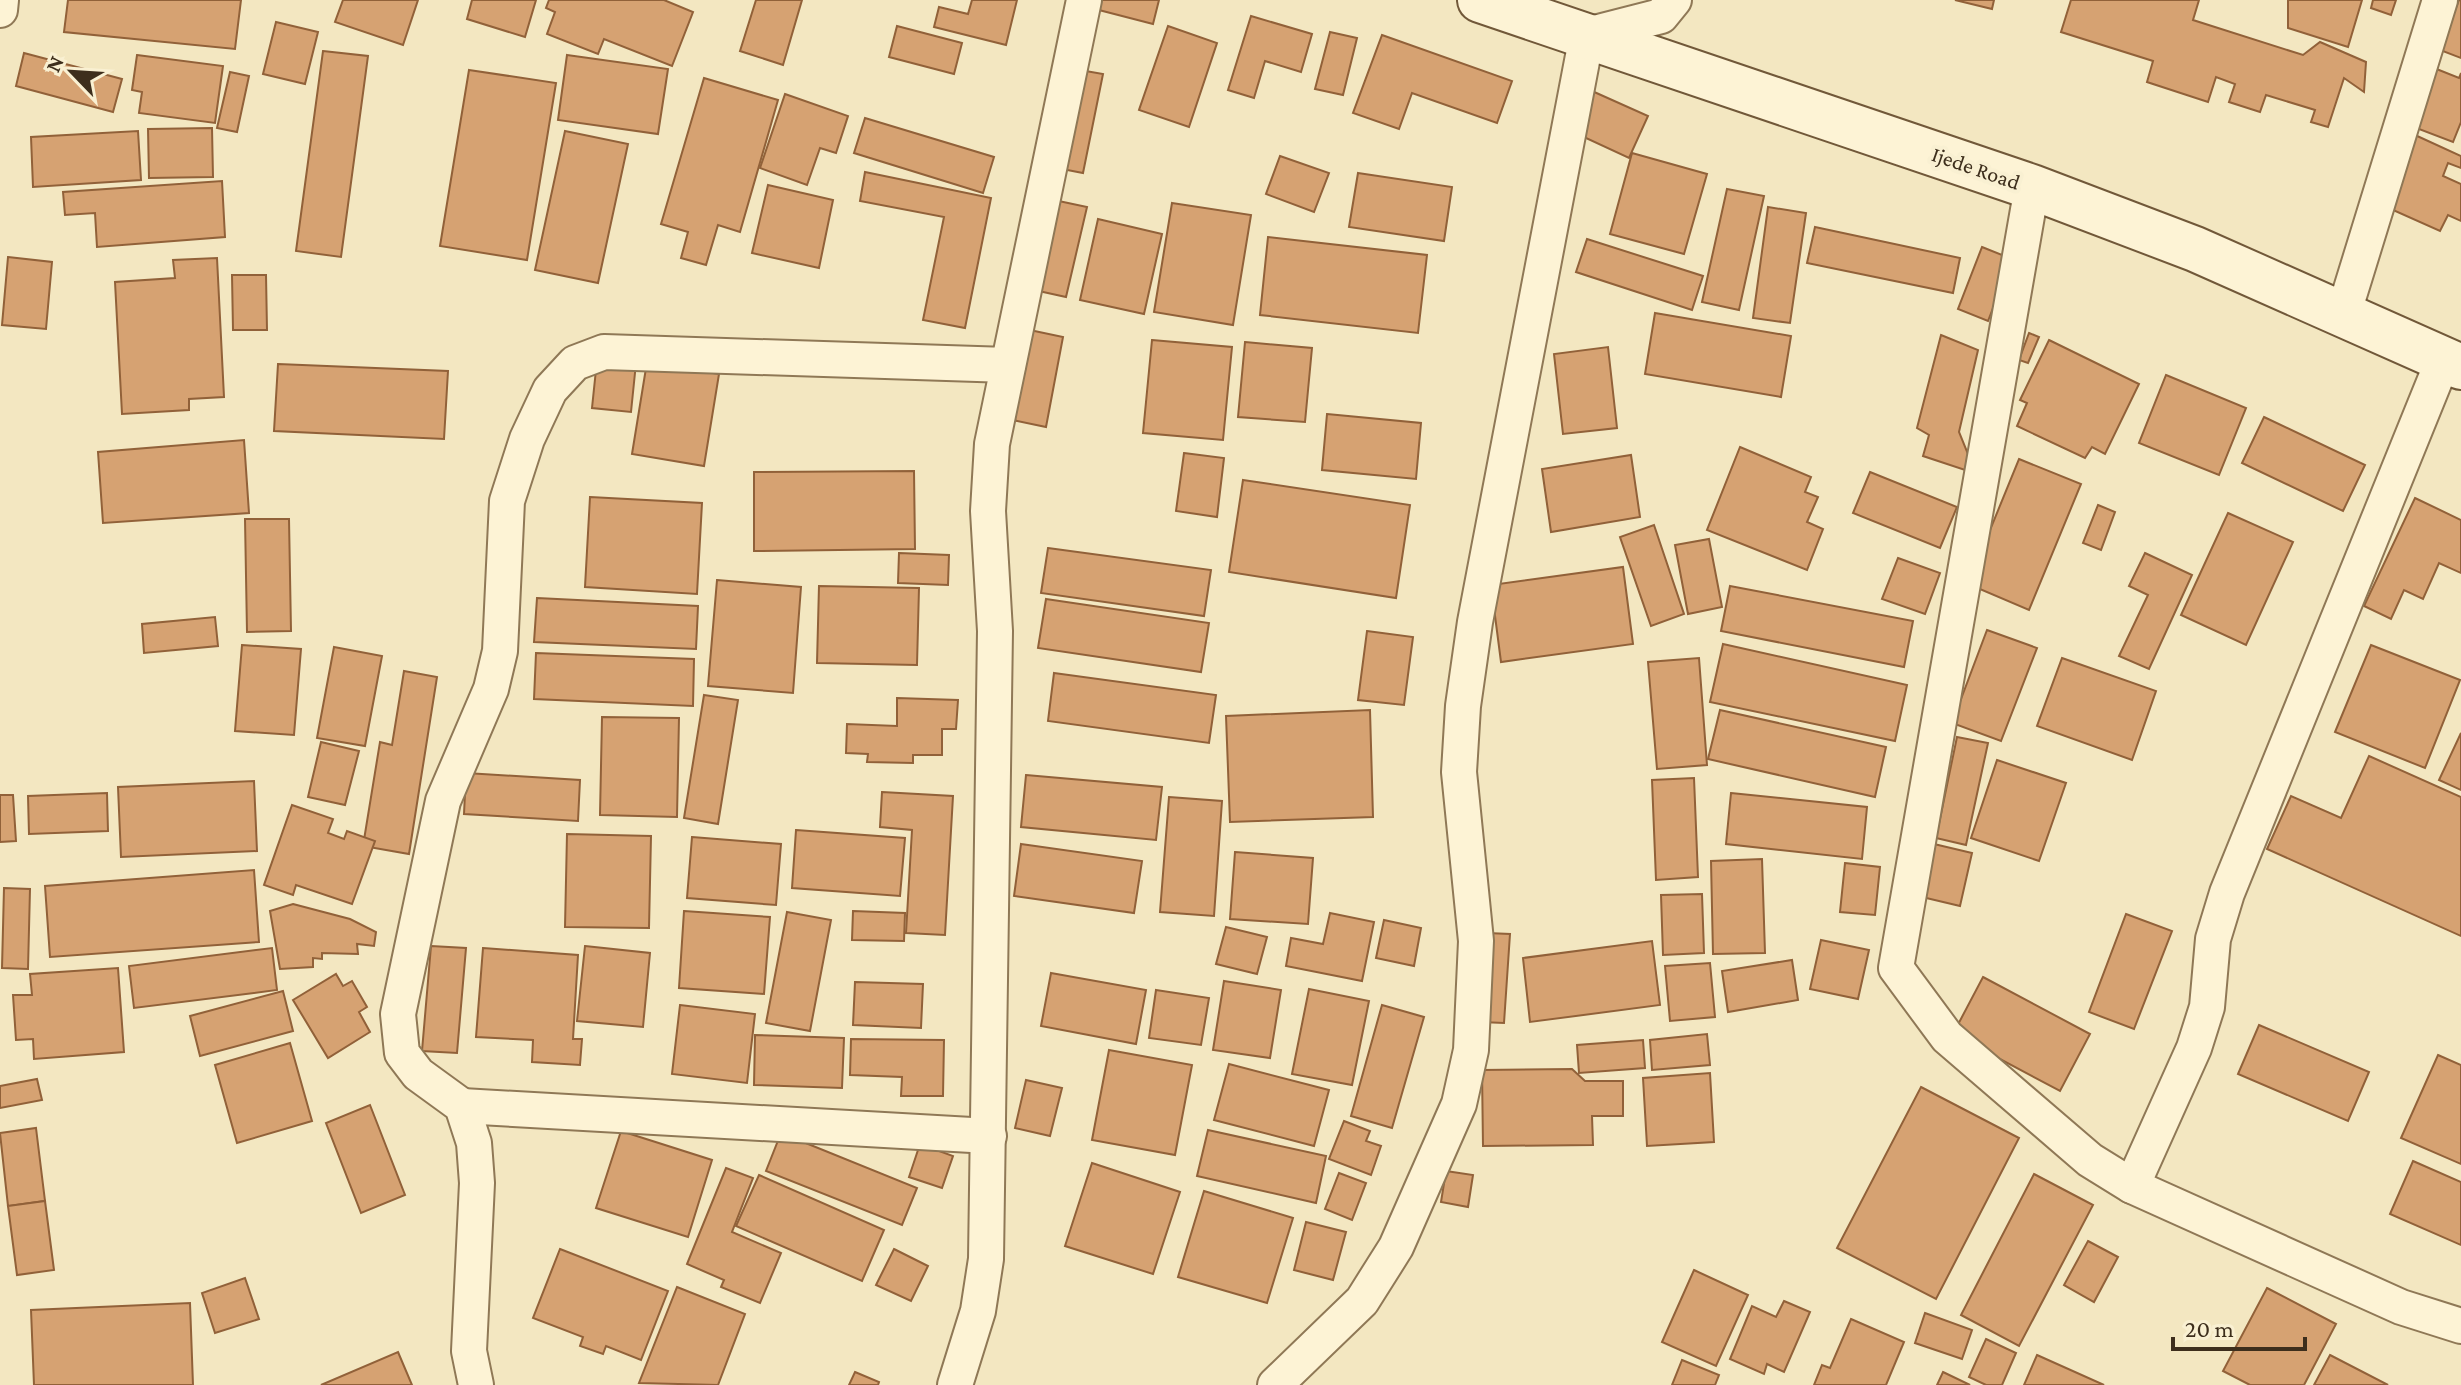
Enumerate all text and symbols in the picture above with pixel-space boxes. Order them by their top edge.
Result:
north arrow [32,32,112,112]
text: N [40,52,69,76]
street label: Ijede Road [1929,141,2024,195]
scale bar [2173,1301,2305,1351]
text: 20 m [2185,1315,2234,1342]

